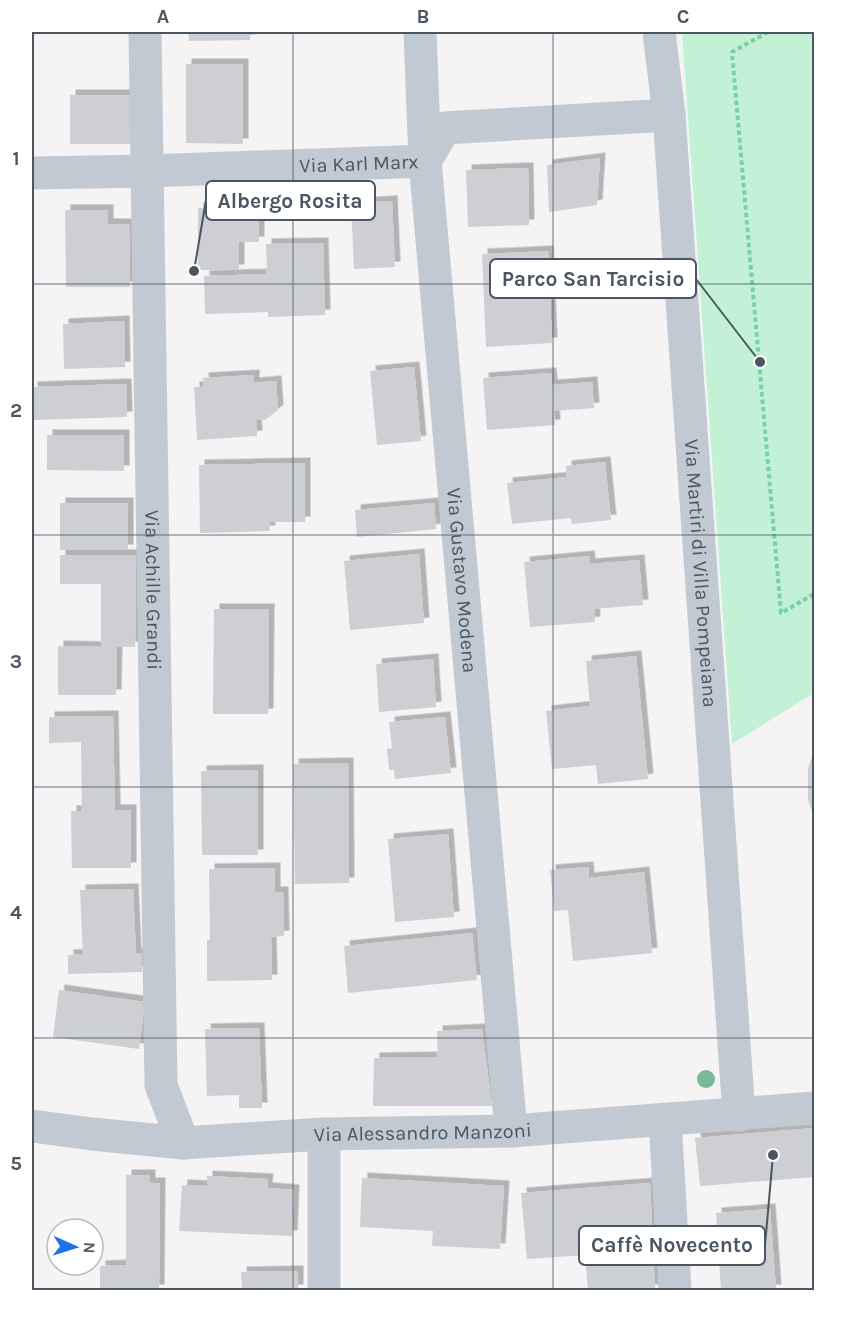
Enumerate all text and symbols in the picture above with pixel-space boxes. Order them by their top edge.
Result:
text: A [157,5,170,28]
text: B [417,5,429,28]
text: C [677,5,689,28]
text: 1 [12,147,20,170]
street label: Via Karl Marx [299,150,419,178]
callout: Albergo Rosita [206,181,375,220]
text: Albergo Rosita [218,189,363,213]
callout: Parco San Tarcisio [490,259,696,298]
text: Parco San Tarcisio [502,267,684,291]
text: 2 [10,399,22,422]
street label: Via Martiri di Villa Pompeiana [680,438,721,708]
street label: Via Gustavo Modena [442,487,481,674]
street label: Via Achille Grandi [140,510,166,670]
text: 3 [10,650,22,673]
text: 4 [10,901,22,924]
street label: Via Alessandro Manzoni [313,1118,532,1147]
text: 5 [10,1152,22,1175]
north arrow [45,1217,105,1277]
callout: Caffè Novecento [579,1226,765,1265]
text: Caffè Novecento [591,1233,753,1257]
text: N [80,1242,99,1254]

